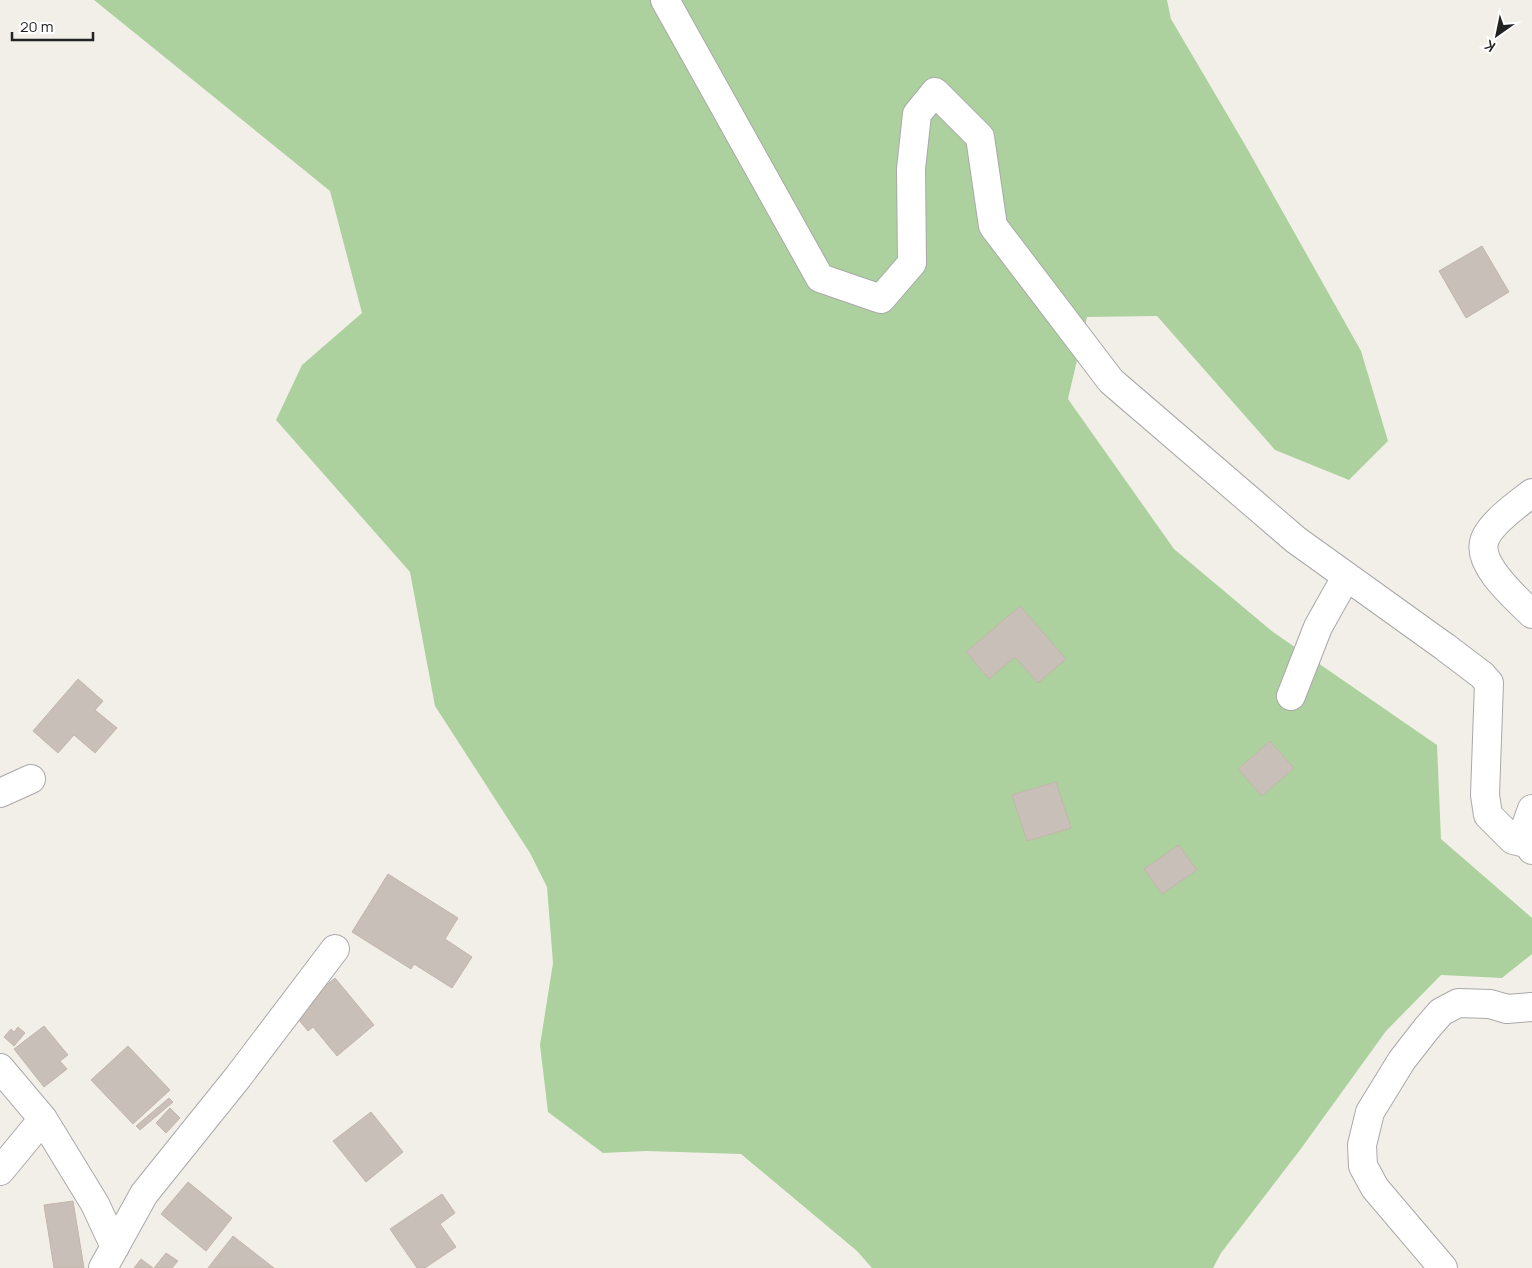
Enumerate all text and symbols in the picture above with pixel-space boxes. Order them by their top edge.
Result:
scale bar [12,10,94,42]
north arrow [1472,10,1522,60]
text: 20 m [20,16,53,37]
text: K [1480,35,1499,57]

